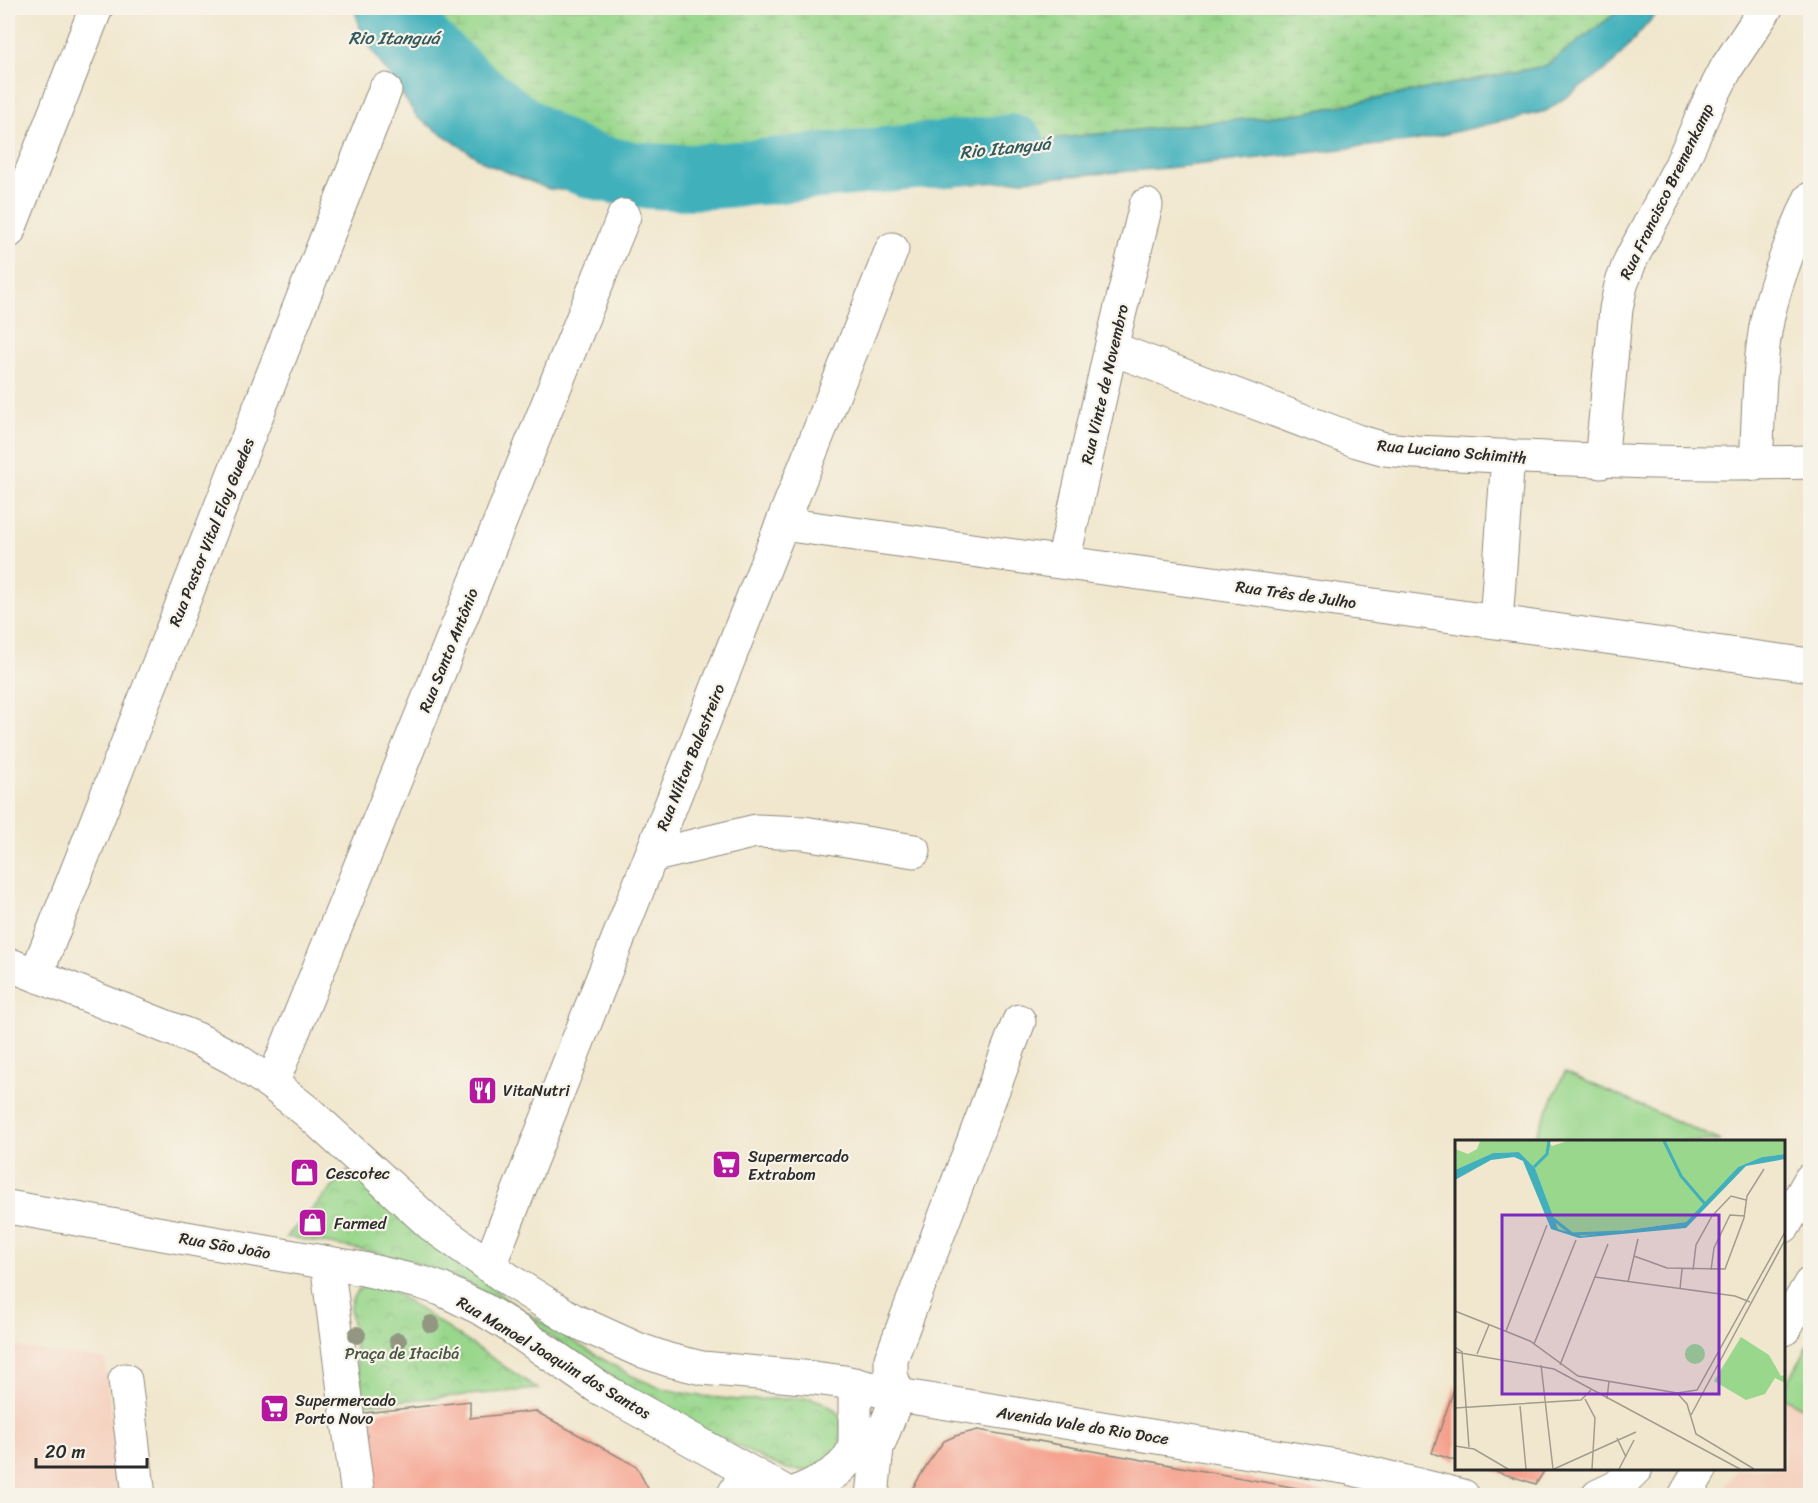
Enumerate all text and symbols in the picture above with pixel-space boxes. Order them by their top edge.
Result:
water label: Rio Itanguá [348,22,443,54]
street label: Rua Francisco Bremenkamp [1611,98,1722,284]
water label: Rio Itanguá [958,127,1055,169]
street label: Rua Vinte de Novembro [1072,301,1137,467]
street label: Rua Luciano Schimith [1376,431,1528,472]
street label: Rua Pastor Vital Eloy Guedes [160,433,263,631]
street label: Rua Três de Julho [1234,572,1358,617]
street label: Rua Santo Antônio [410,584,487,717]
street label: Rua Nílton Balestreiro [648,679,733,835]
restaurant icon: VitaNutri [466,1074,498,1106]
place label: VitaNutri [503,1076,570,1105]
inset map [1455,1140,1785,1470]
place label: Supermercado Extrabom [748,1142,849,1189]
supermarket icon: Supermercado Extrabom [711,1149,743,1181]
shop icon: Cescotec [289,1157,321,1189]
place label: Cescotec [326,1159,390,1188]
shop icon: Farmed [297,1207,329,1239]
place label: Farmed [334,1209,388,1238]
street label: Rua São João [177,1223,273,1268]
street label: Rua Manoel Joaquim dos Santos [451,1288,657,1427]
park label: Praça de Itacibá [345,1339,459,1368]
place label: Supermercado Porto Novo [295,1386,396,1433]
supermarket icon: Supermercado Porto Novo [258,1393,290,1425]
street label: Avenida Vale do Rio Doce [994,1397,1171,1453]
scale bar [36,1431,147,1469]
text: 20 m [45,1436,85,1468]

